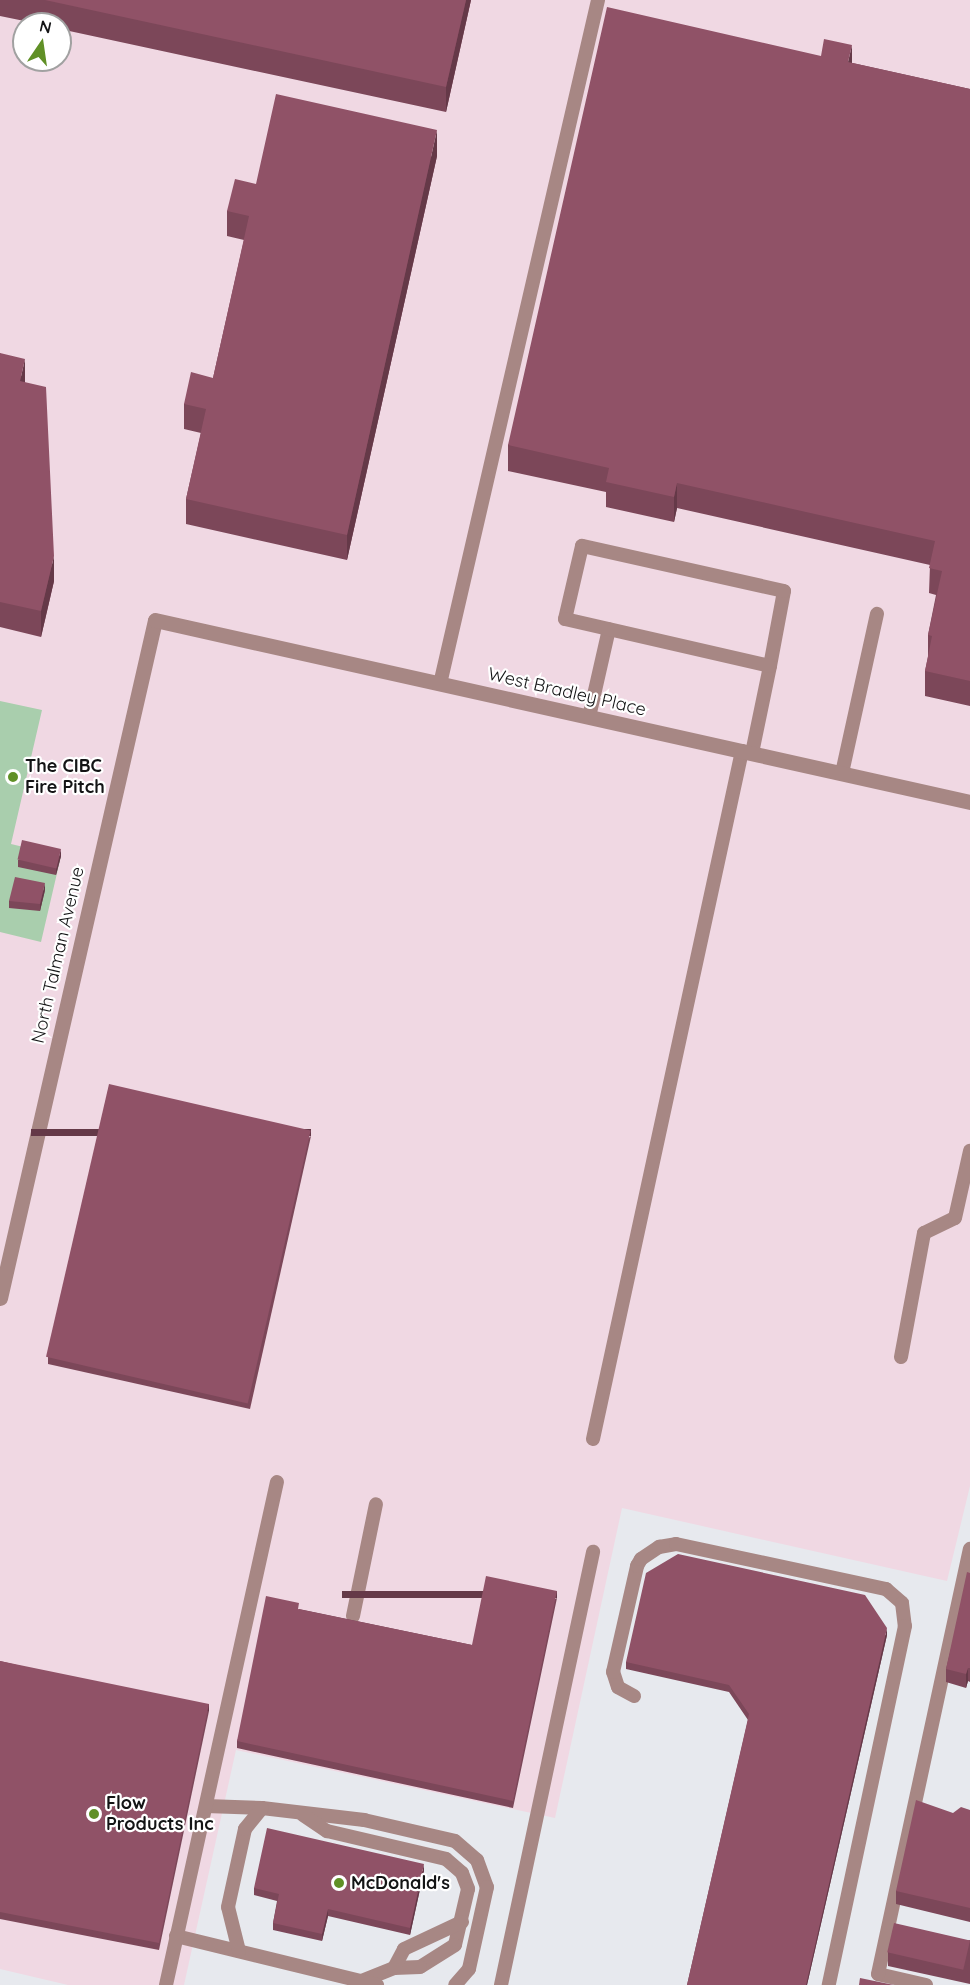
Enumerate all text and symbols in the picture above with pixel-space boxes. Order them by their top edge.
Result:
north arrow [12,12,72,72]
text: N [38,15,54,37]
street label: West Bradley Place [486,663,648,721]
place label: The CIBC Fire Pitch [25,756,105,798]
marker: The CIBC Fire Pitch [6,770,20,784]
street label: North Talman Avenue [27,865,89,1045]
place label: Flow Products Inc [106,1793,213,1836]
marker: Flow Products Inc [87,1807,101,1821]
place label: McDonald's [351,1872,450,1894]
marker: McDonald's [332,1876,346,1890]

